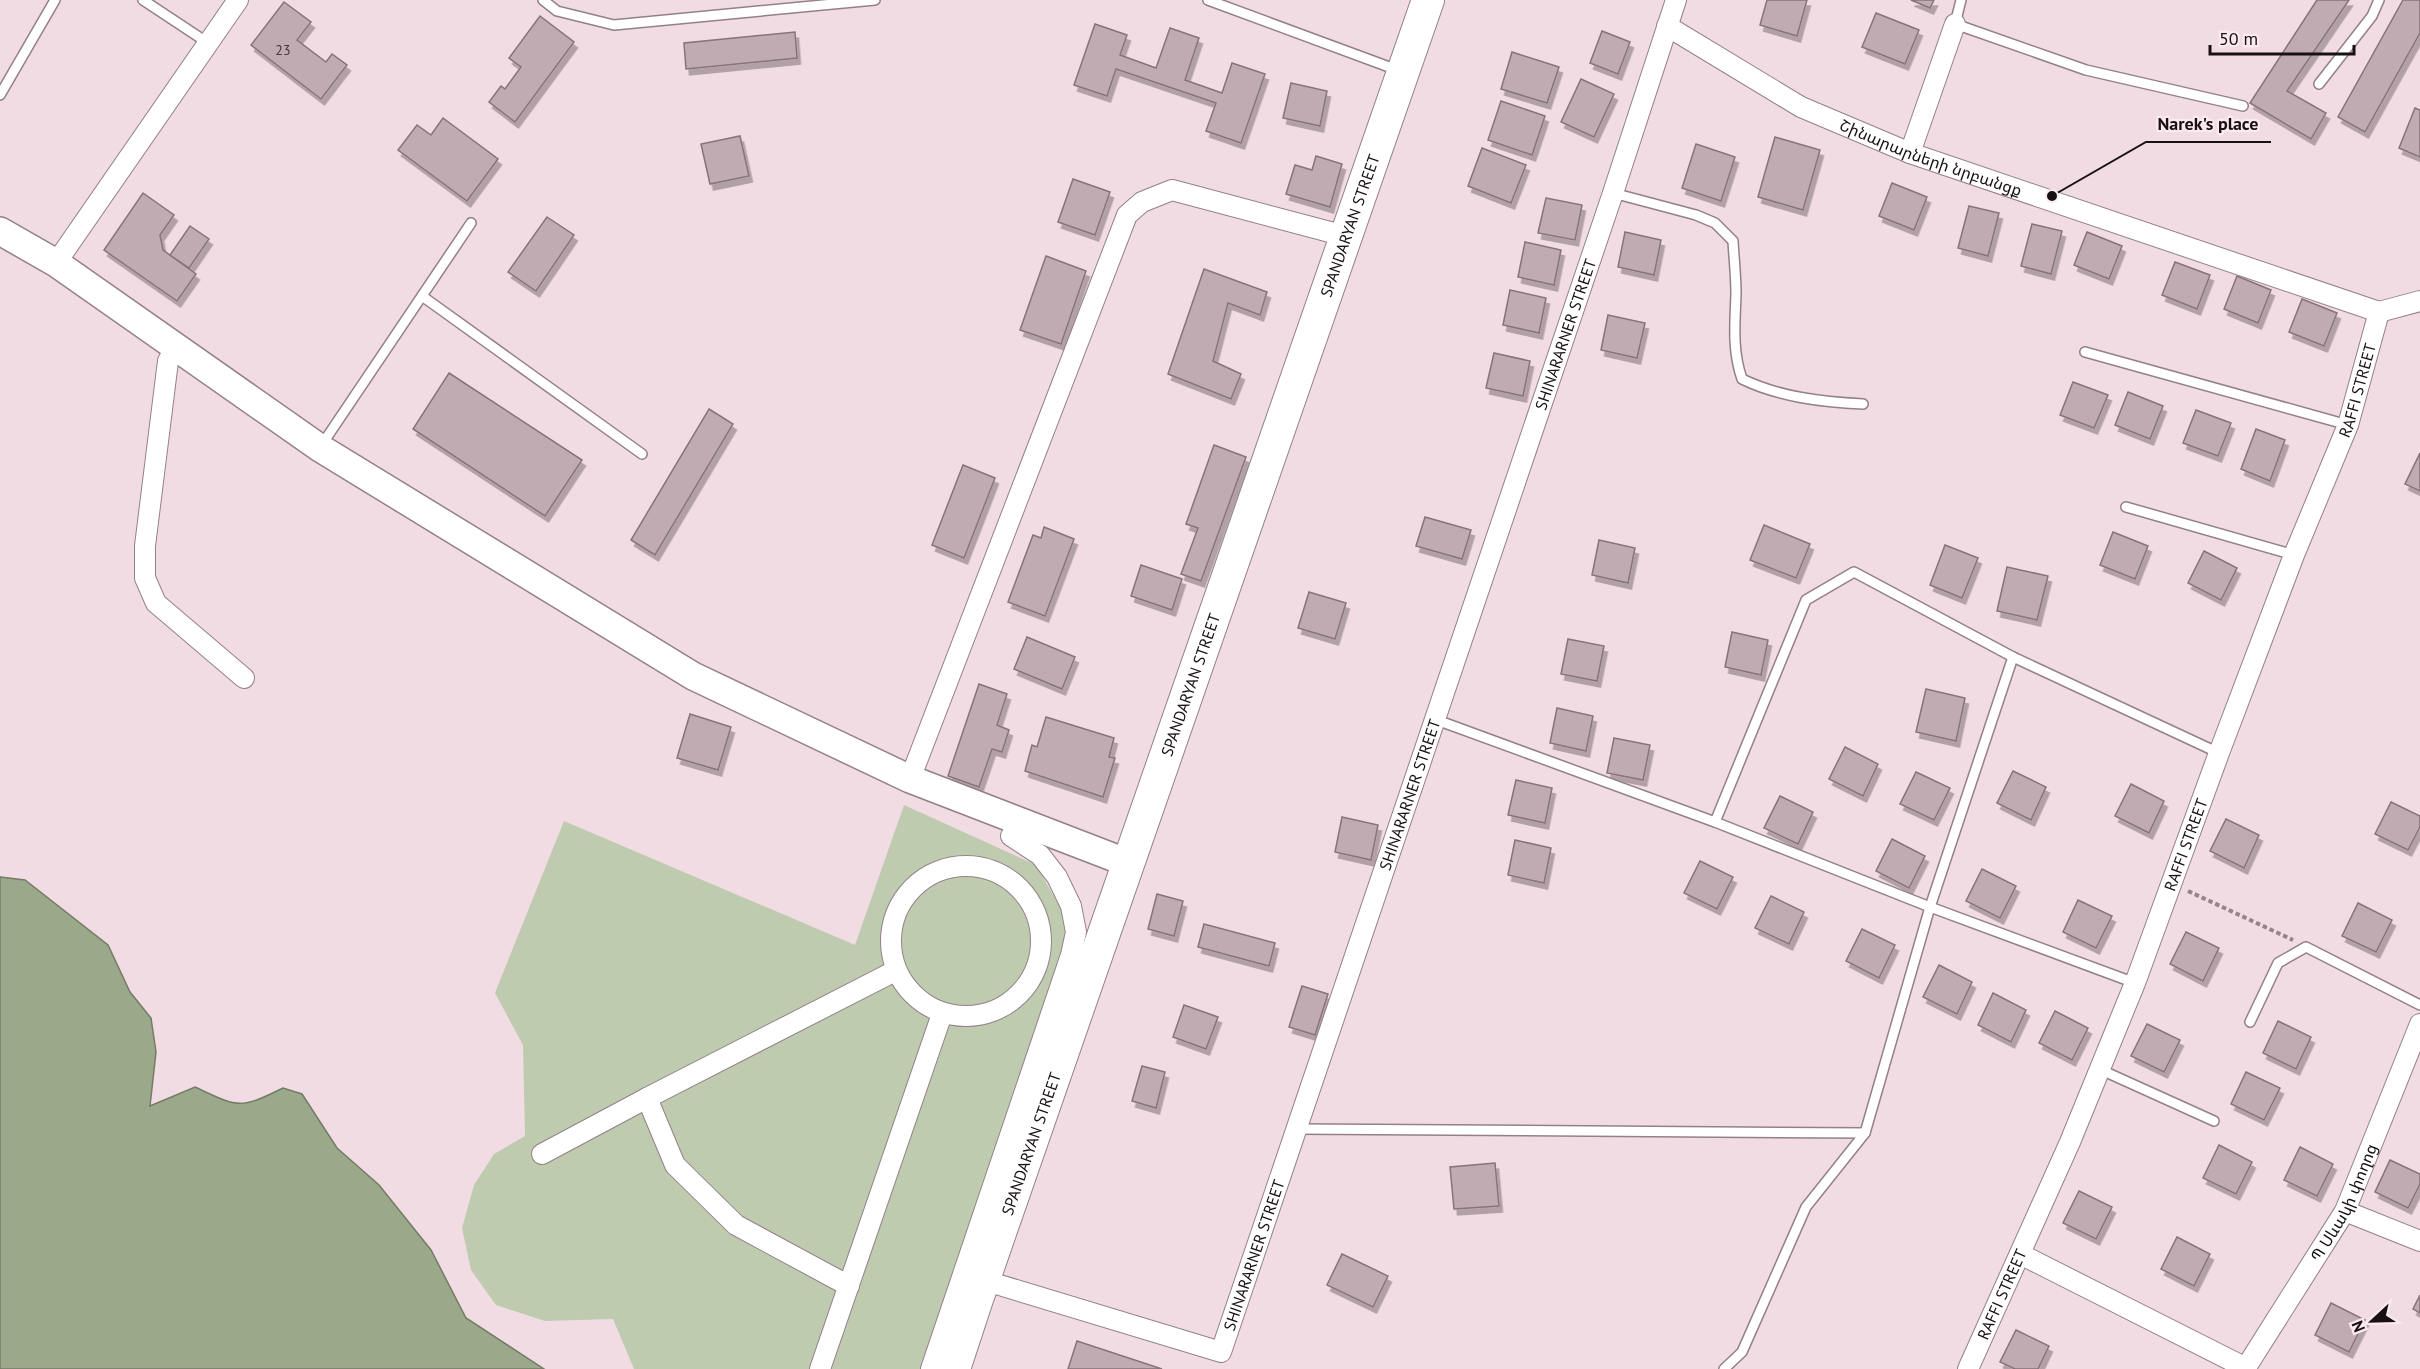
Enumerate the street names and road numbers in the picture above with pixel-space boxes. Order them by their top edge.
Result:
street label: Շինարարների նրբանցք [1837,114,2025,200]
street label: SPANDARYAN STREET [1316,151,1384,300]
street label: SHINARARNER STREET [1530,256,1600,412]
street label: RAFFI STREET [2334,341,2380,440]
street label: SPANDARYAN STREET [1156,610,1224,759]
street label: SHINARARNER STREET [1375,716,1444,873]
street label: RAFFI STREET [2160,796,2212,894]
street label: SPANDARYAN STREET [997,1070,1065,1218]
street label: Պ Սևակի փողոց [2306,1141,2381,1265]
street label: SHINARARNER STREET [1219,1177,1289,1333]
street label: RAFFI STREET [1973,1246,2031,1343]

